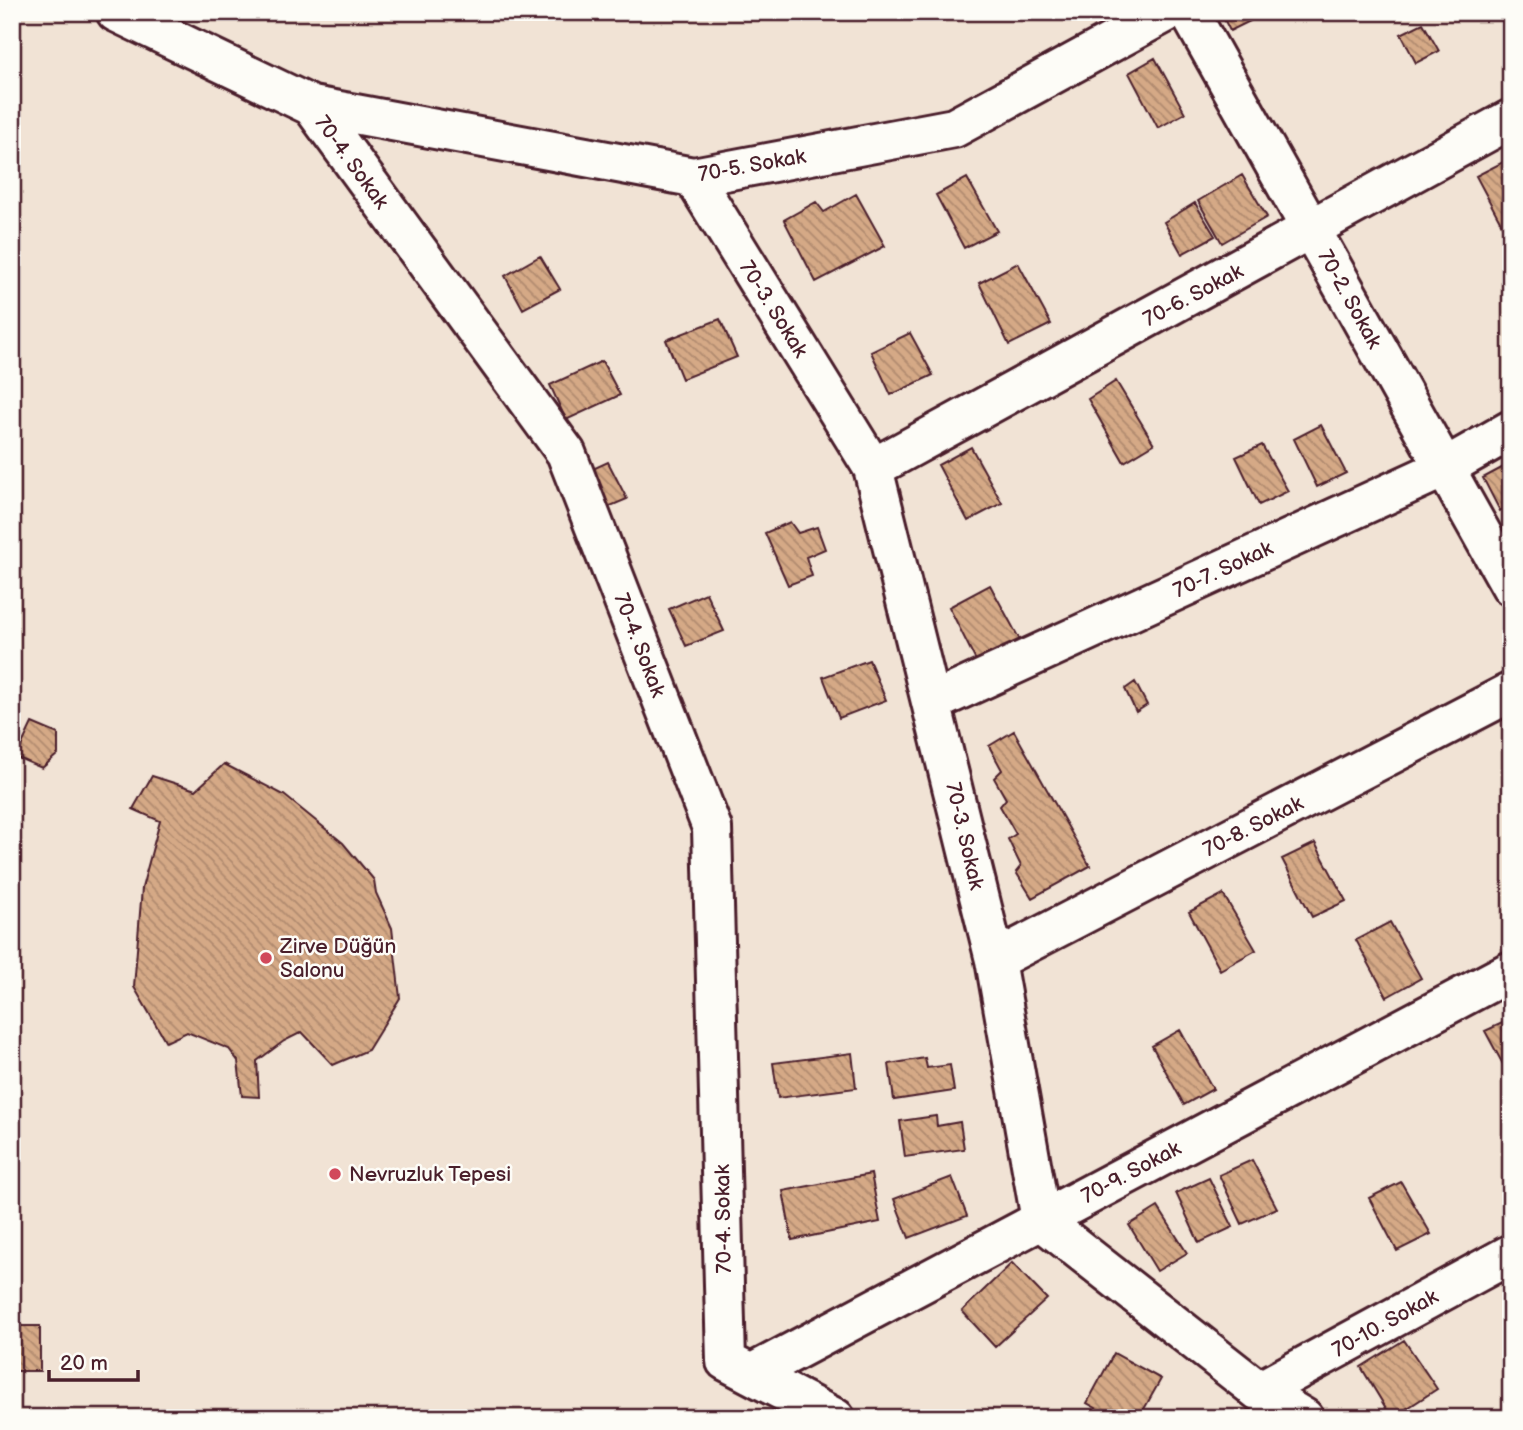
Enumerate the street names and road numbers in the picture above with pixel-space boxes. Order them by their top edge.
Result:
street label: 70-4. Sokak [309,111,394,214]
street label: 70-5. Sokak [697,144,808,187]
street label: 70-2. Sokak [1312,246,1387,354]
street label: 70-3. Sokak [734,256,814,363]
street label: 70-6. Sokak [1139,258,1248,332]
street label: 70-7. Sokak [1170,535,1278,603]
street label: 70-4. Sokak [608,590,671,701]
street label: 70-3. Sokak [940,780,989,893]
street label: 70-8. Sokak [1199,790,1308,862]
street label: 70-9. Sokak [1077,1136,1186,1209]
street label: 70-4. Sokak [710,1163,737,1274]
street label: 70-10. Sokak [1328,1284,1443,1363]

